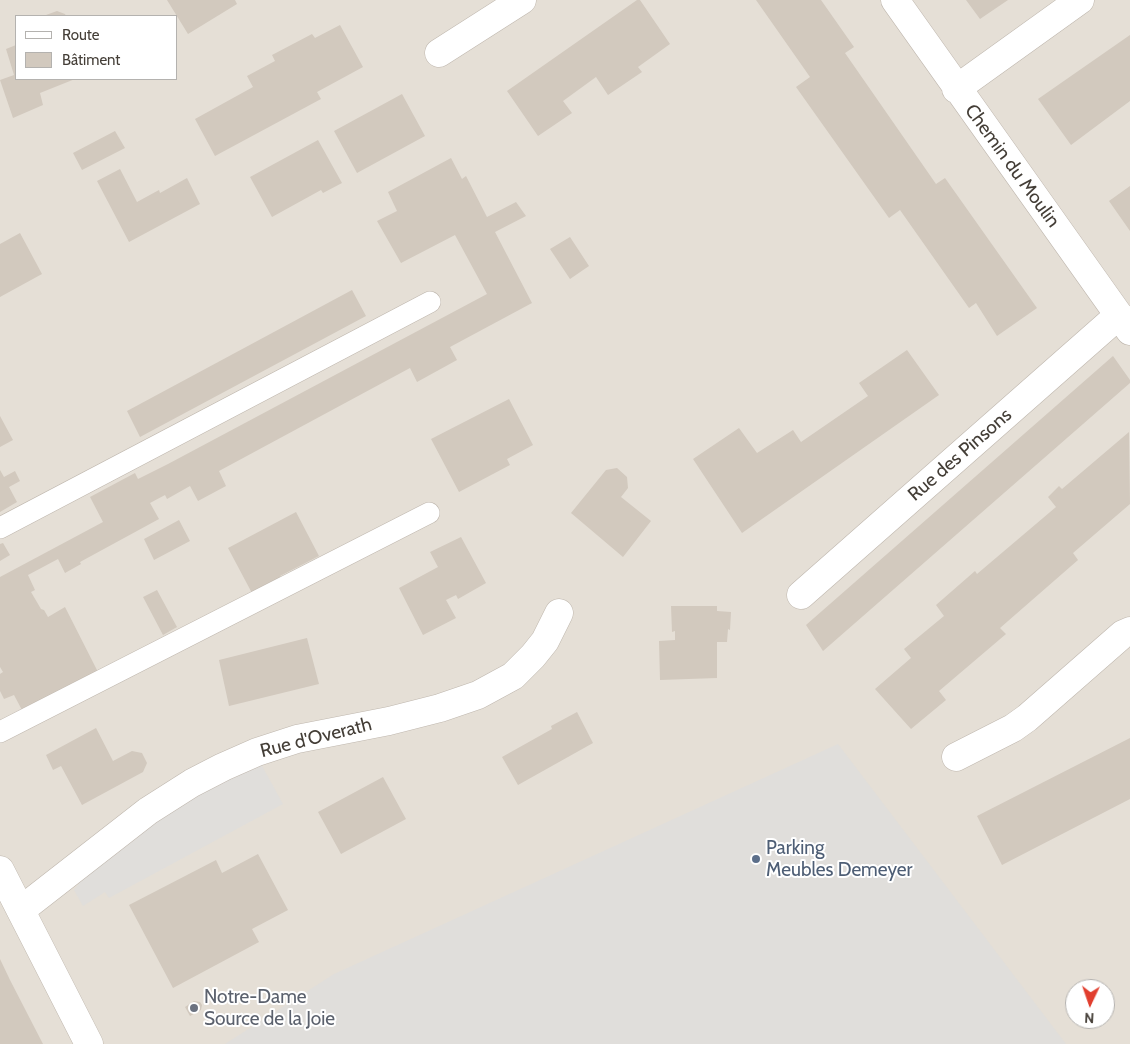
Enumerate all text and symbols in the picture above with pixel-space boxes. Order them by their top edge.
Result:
legend [15,15,178,80]
text: Route [62,26,100,44]
text: Bâtiment [62,51,120,69]
street label: Chemin du Moulin [960,100,1064,232]
street label: Rue des Pinsons [904,404,1016,506]
street label: Rue d'Overath [258,713,374,763]
place label: Parking Meubles Demeyer [766,837,913,881]
marker: Parking Meubles Demeyer [750,853,762,865]
north arrow [1065,979,1115,1029]
place label: Notre-Dame Source de la Joie [204,986,335,1030]
marker: Notre-Dame Source de la Joie [188,1002,200,1014]
text: N [1084,1009,1095,1027]

